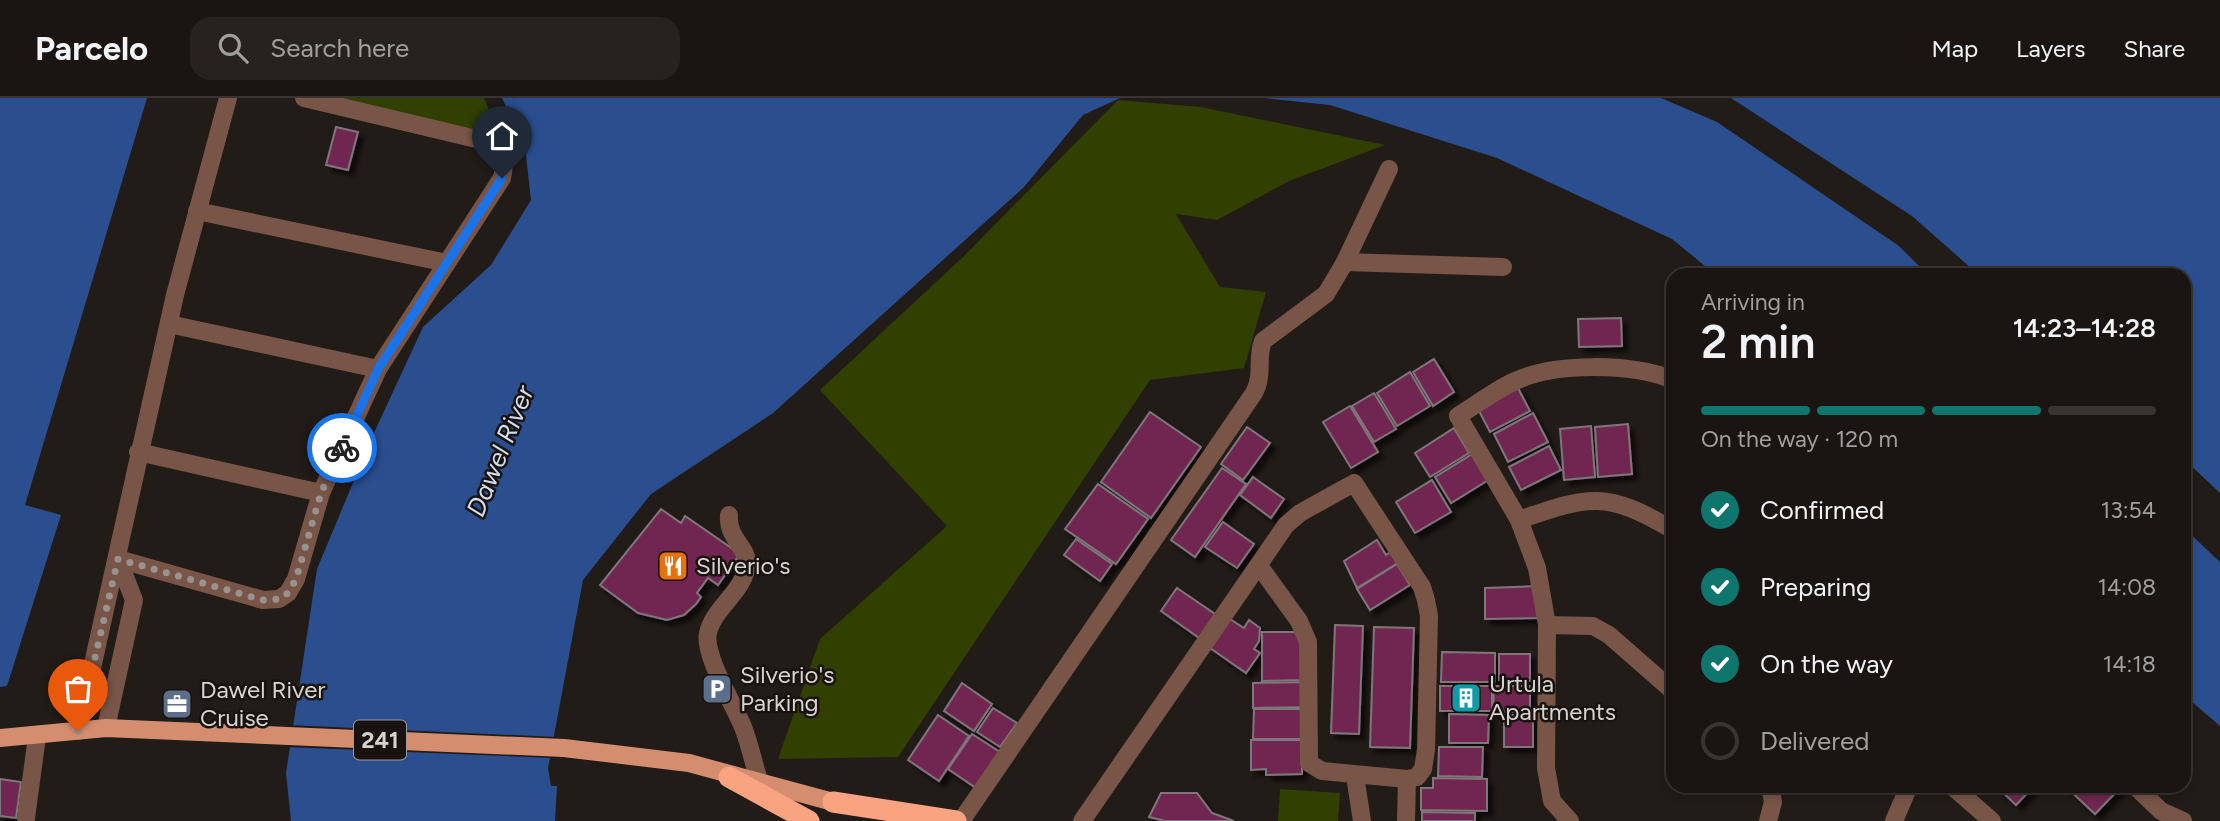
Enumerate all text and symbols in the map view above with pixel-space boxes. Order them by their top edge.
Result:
search box [190,17,680,80]
text: Parcelo [35,29,148,68]
icon: search [214,29,252,67]
text: Search here [270,32,409,64]
text: Map [1931,34,1978,63]
text: Layers [2016,34,2085,63]
text: Share [2123,34,2185,63]
pin [472,106,532,178]
icon: home [483,117,521,155]
text: Arriving in [1701,288,1805,316]
text: 14:23–14:28 [2013,312,2156,344]
text: 2 min [1701,314,1816,370]
water label: Dawel River [459,380,541,521]
courier [307,413,377,483]
text: On the way · 120 m [1701,425,1898,453]
icon: bike [323,429,361,467]
icon: check [1701,491,1739,529]
text: Confirmed [1760,494,1884,526]
text: 13:54 [2101,496,2156,524]
restaurant icon: Silverio's [656,549,690,583]
place label: Silverio's [696,551,790,580]
icon: check [1701,568,1739,606]
text: Preparing [1760,571,1871,603]
text: 14:08 [2098,573,2156,601]
icon: check [1701,645,1739,683]
text: On the way [1760,648,1893,680]
text: 14:18 [2103,650,2156,678]
pin [48,659,108,731]
place label: Silverio's Parking [740,660,834,717]
place label: Urtula Apartments [1489,669,1616,726]
icon: bag [59,670,97,708]
parking icon: Silverio's Parking [700,672,734,706]
place label: Dawel River Cruise [200,675,325,732]
building icon: Urtula Apartments [1449,681,1483,715]
office icon: Dawel River Cruise [160,687,194,721]
road number: 241 [354,720,406,760]
text: Delivered [1760,725,1869,757]

